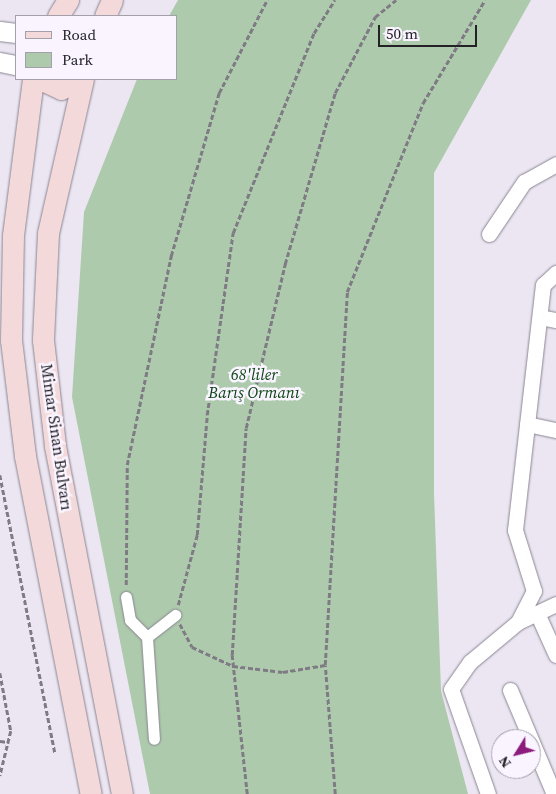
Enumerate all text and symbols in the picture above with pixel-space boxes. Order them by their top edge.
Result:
legend [15,15,178,80]
scale bar [381,15,480,47]
text: 50 m [386,23,418,44]
text: Road [62,24,96,45]
text: Park [62,49,93,70]
street label: Mimar Sinan Bulvarı [37,363,77,511]
park label: 68'liler Barış Ormanı [208,364,300,402]
north arrow [491,729,541,779]
text: N [494,752,516,772]

